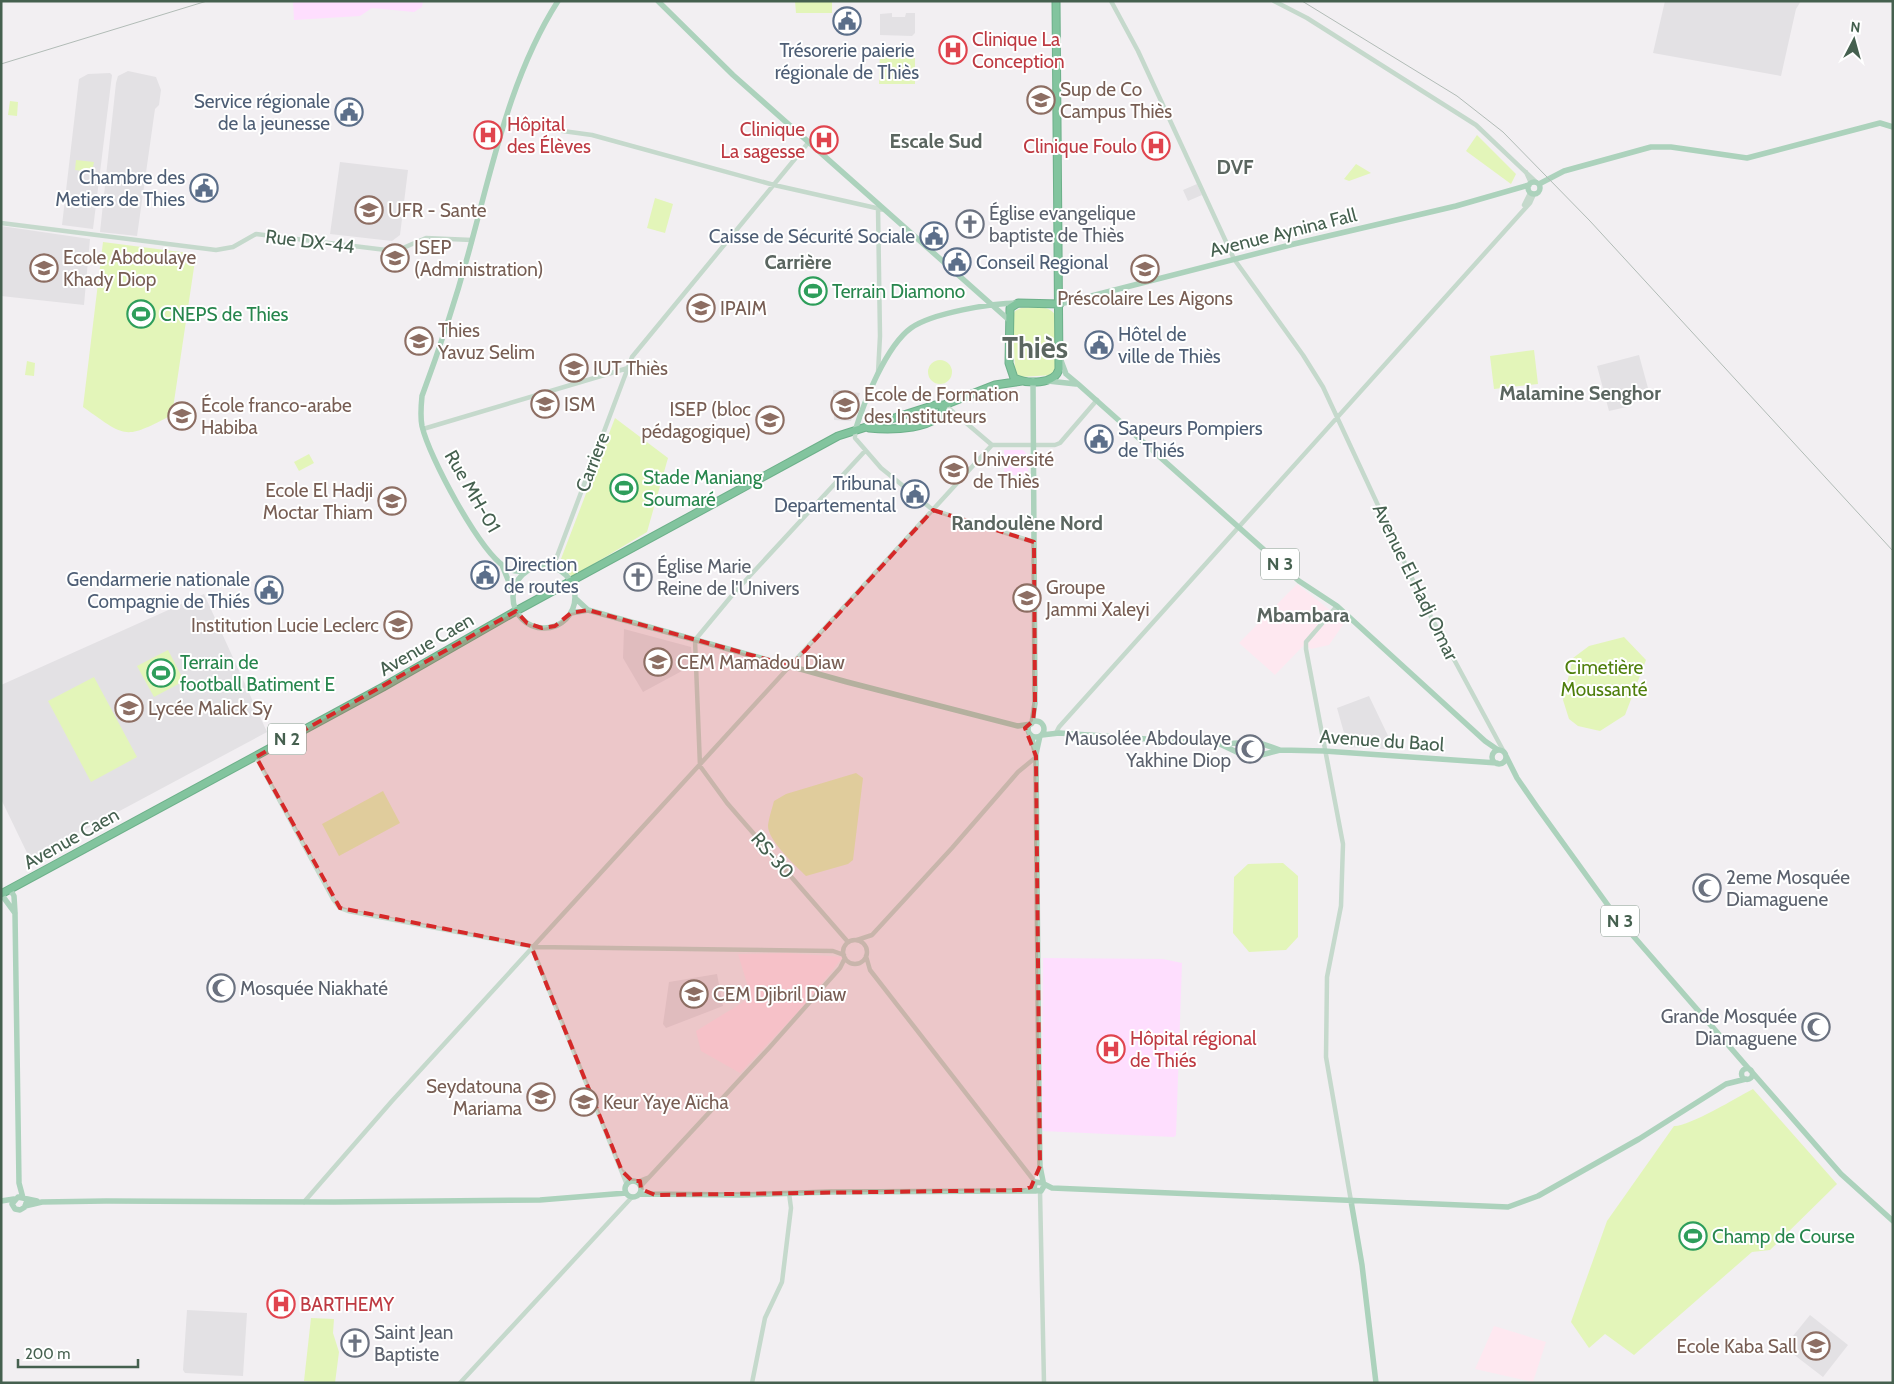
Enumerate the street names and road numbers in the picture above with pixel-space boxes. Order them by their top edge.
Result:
street label: Avenue Aynina Fall [1207,203,1360,262]
street label: Rue DX-44 [264,225,356,258]
street label: Carriere [571,429,614,495]
street label: Rue MH-01 [440,446,505,537]
street label: Avenue El Hadj Omar [1368,500,1463,664]
road number: N 3 [1261,548,1299,580]
street label: Avenue Caen [375,608,478,681]
road number: N 2 [268,724,306,754]
street label: Avenue du Baol [1319,725,1445,756]
street label: Avenue Caen [19,803,123,874]
street label: RS-30 [746,827,799,883]
road number: N 3 [1601,906,1639,936]

